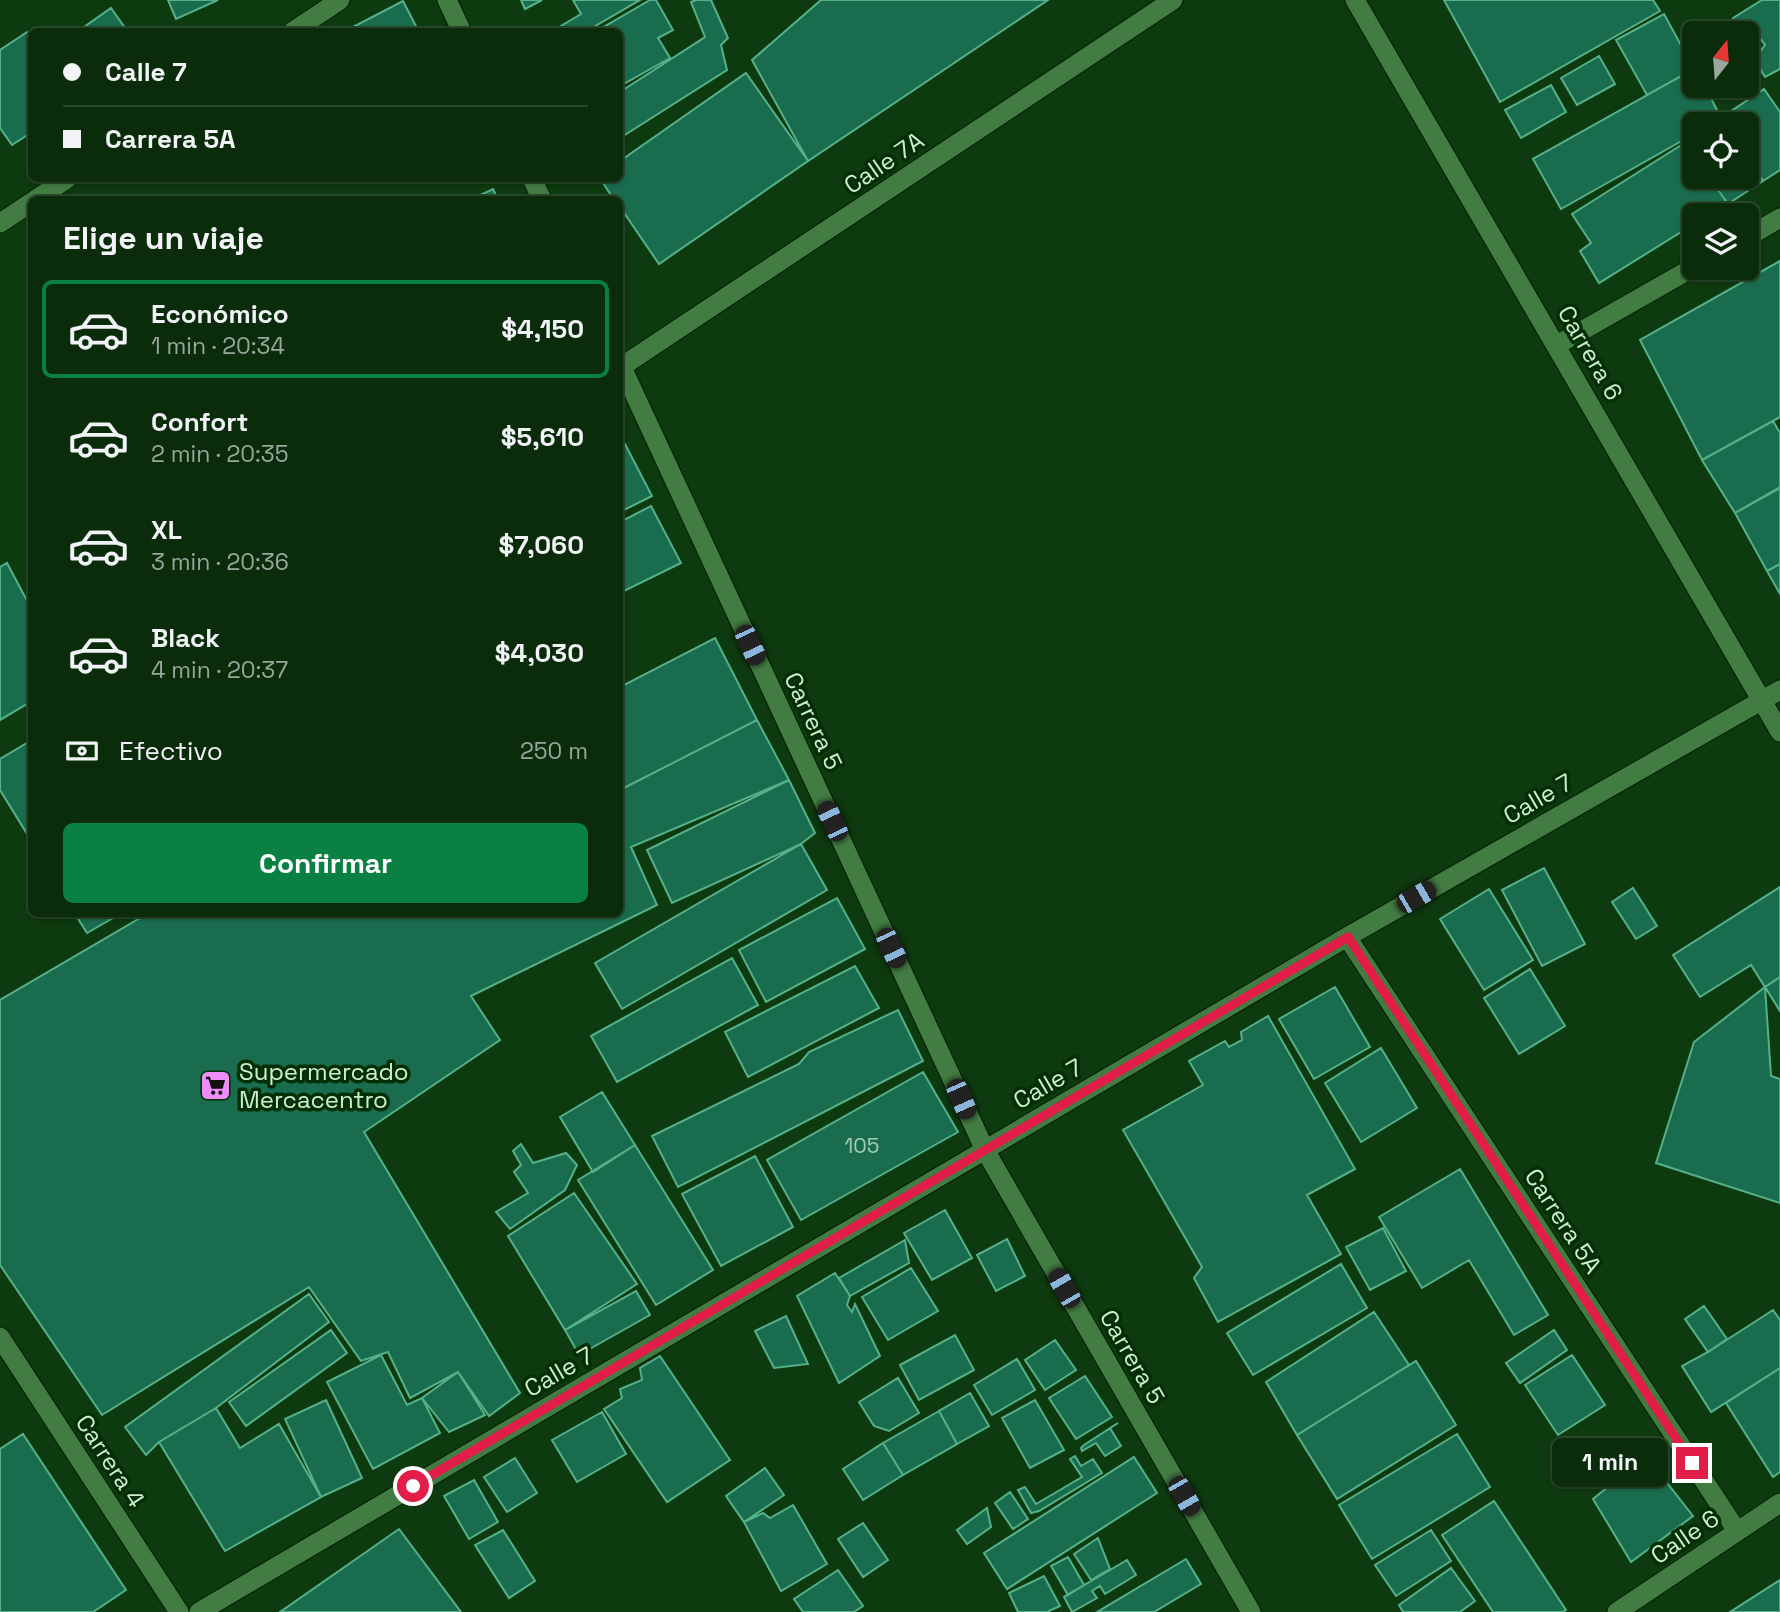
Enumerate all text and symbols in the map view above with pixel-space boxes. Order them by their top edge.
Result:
north arrow [1682,21,1759,98]
map controls [1682,21,1759,280]
text: Calle 7 [105,55,187,89]
button: locate [1682,112,1759,189]
text: Carrera 5A [105,122,236,156]
street label: Calle 7A [838,125,930,201]
button: layers [1682,203,1759,280]
text: Elige un viaje [63,218,264,258]
text: Económico [151,297,289,331]
icon: car [67,298,130,361]
street label: Carrera 6 [1551,300,1630,406]
text: $4,150 [501,312,584,346]
text: 1 min · 20:34 [151,331,285,361]
text: Confort [151,405,248,439]
icon: car [67,406,130,469]
text: $5,610 [501,420,584,454]
text: 2 min · 20:35 [151,439,289,469]
text: XL [151,513,182,547]
icon: car [67,514,130,577]
text: $7,060 [499,528,584,562]
text: 3 min · 20:36 [151,547,289,577]
text: Black [151,621,220,655]
icon: car [67,622,130,685]
car [732,622,769,668]
text: $4,030 [495,636,584,670]
text: 4 min · 20:37 [151,655,288,685]
street label: Carrera 5 [777,667,849,775]
icon: cash [63,732,101,770]
text: Efectivo [119,734,223,768]
text: 250 m [520,736,588,766]
street label: Calle 7 [1498,766,1578,831]
car [814,798,851,844]
button: Confirmar [63,823,588,903]
car [1393,877,1440,917]
car [873,925,910,971]
street label: Calle 7 [1008,1051,1088,1116]
place label: Supermercado Mercacentro [239,1056,409,1115]
supermarket icon: Supermercado Mercacentro [199,1069,233,1103]
car [943,1076,980,1122]
house number: 105 [845,1132,879,1159]
street label: Carrera 5A [1518,1162,1609,1279]
car [1045,1265,1084,1311]
street label: Carrera 5 [1093,1304,1172,1410]
street label: Calle 7 [519,1339,599,1404]
street label: Carrera 4 [69,1408,152,1513]
callout: 1 min [1552,1438,1668,1488]
text: 1 min [1582,1447,1638,1477]
route end [1676,1447,1708,1479]
route start [397,1470,429,1502]
car [1165,1473,1204,1519]
street label: Calle 6 [1645,1502,1725,1571]

